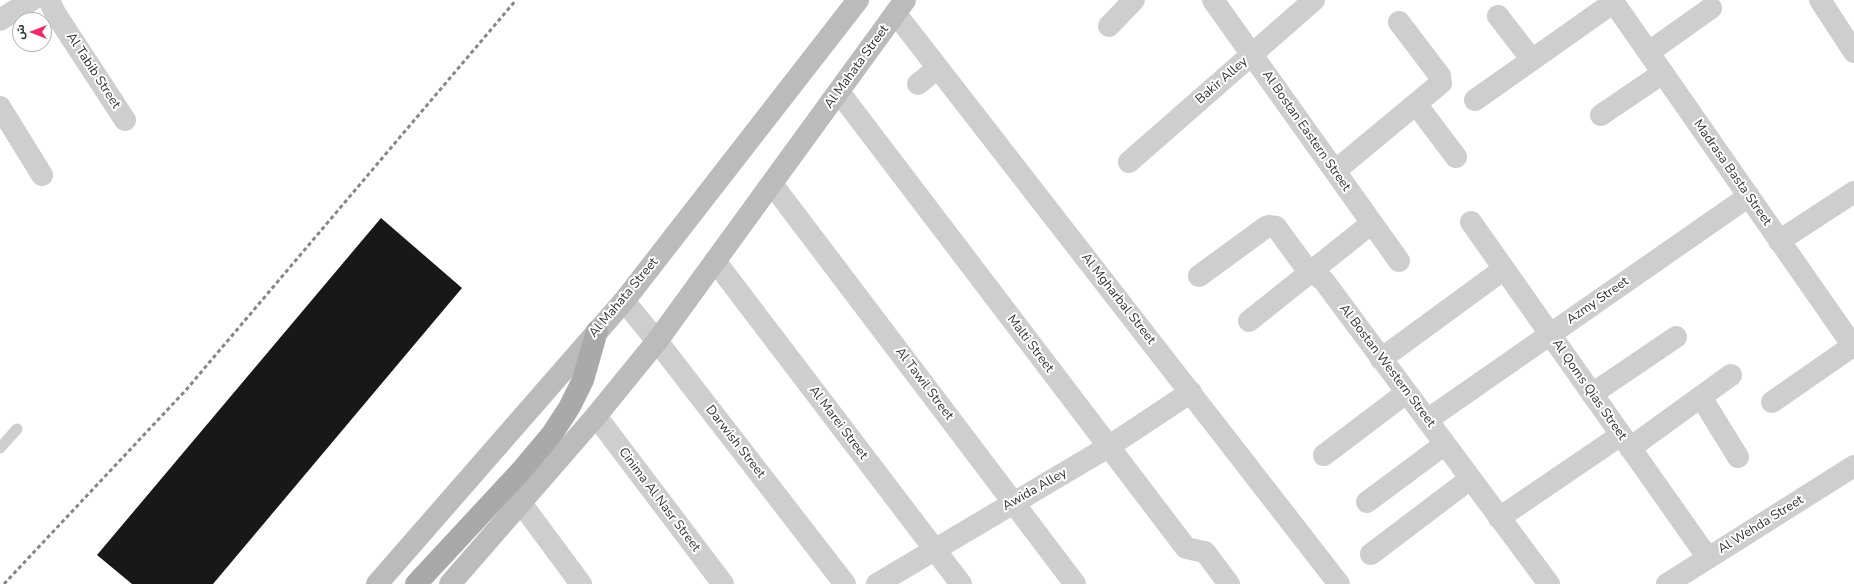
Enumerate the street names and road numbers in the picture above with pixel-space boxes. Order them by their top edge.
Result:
street label: Al Mahata Street [822,22,892,112]
street label: Al Tabib Street [63,30,123,112]
street label: Bakir Alley [1193,54,1251,108]
street label: Al Bostan Eastern Street [1258,68,1354,194]
street label: Madrasa Basta Street [1690,117,1774,229]
street label: Al Mgharbal Street [1078,250,1158,348]
street label: Al Mahata Street [586,255,662,341]
street label: Azmy Street [1564,274,1632,328]
street label: Al Bostan Western Street [1336,301,1438,431]
street label: Malti Street [1003,312,1057,376]
street label: Al Qoms Qias Street [1548,337,1630,443]
street label: Al Tawil Street [892,345,956,423]
street label: Al Marei Street [805,383,871,463]
street label: Darwish Street [702,403,768,481]
street label: Cinima Al Nasr Street [615,445,703,555]
street label: Awida Alley [1000,465,1070,515]
street label: Al Wehda Street [1715,492,1807,558]

